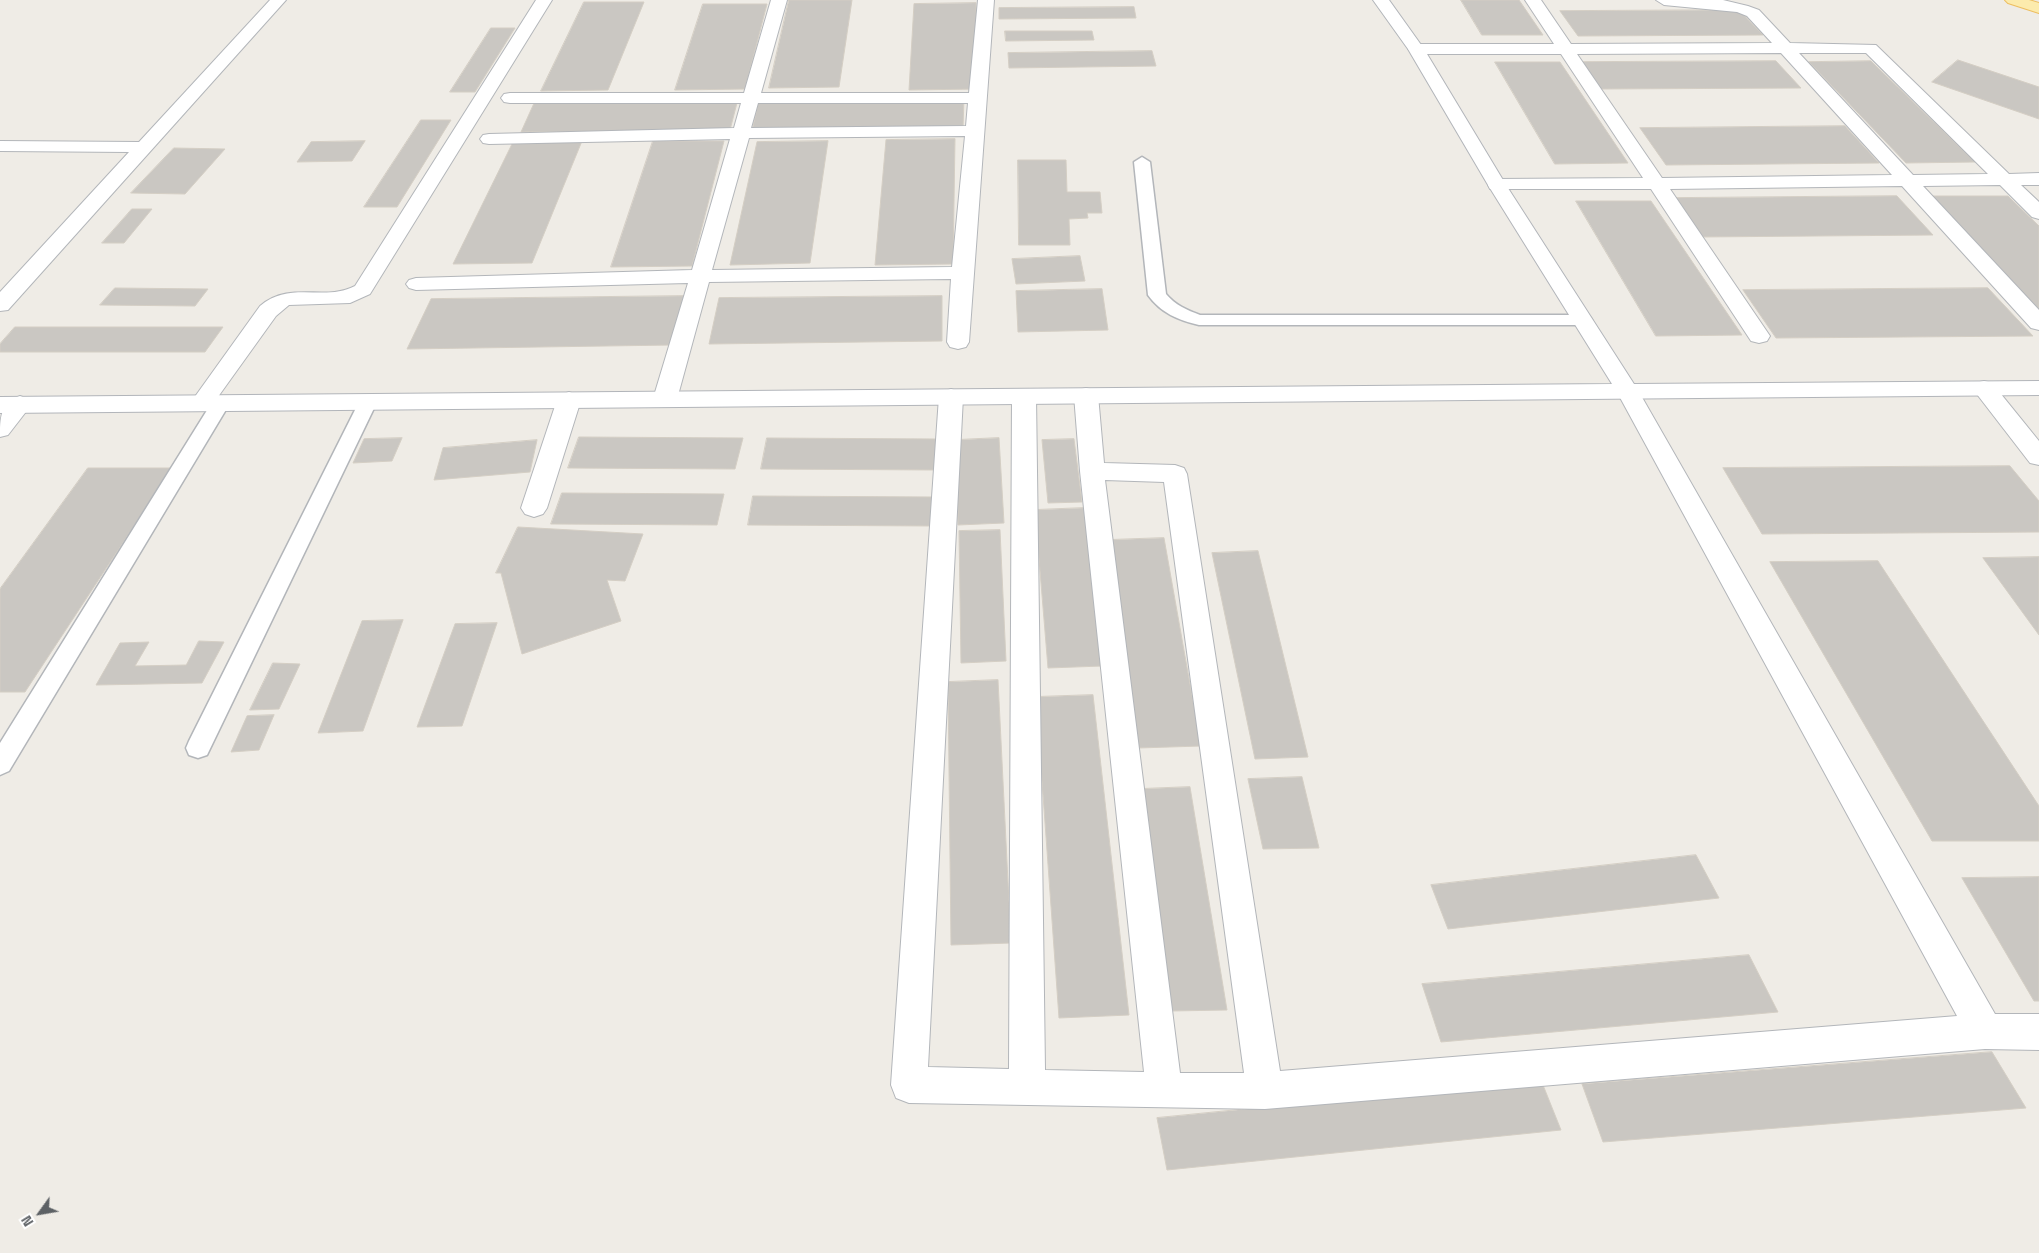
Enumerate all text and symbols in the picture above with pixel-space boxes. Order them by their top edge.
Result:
north arrow [15,1188,65,1238]
text: N [17,1212,37,1230]

